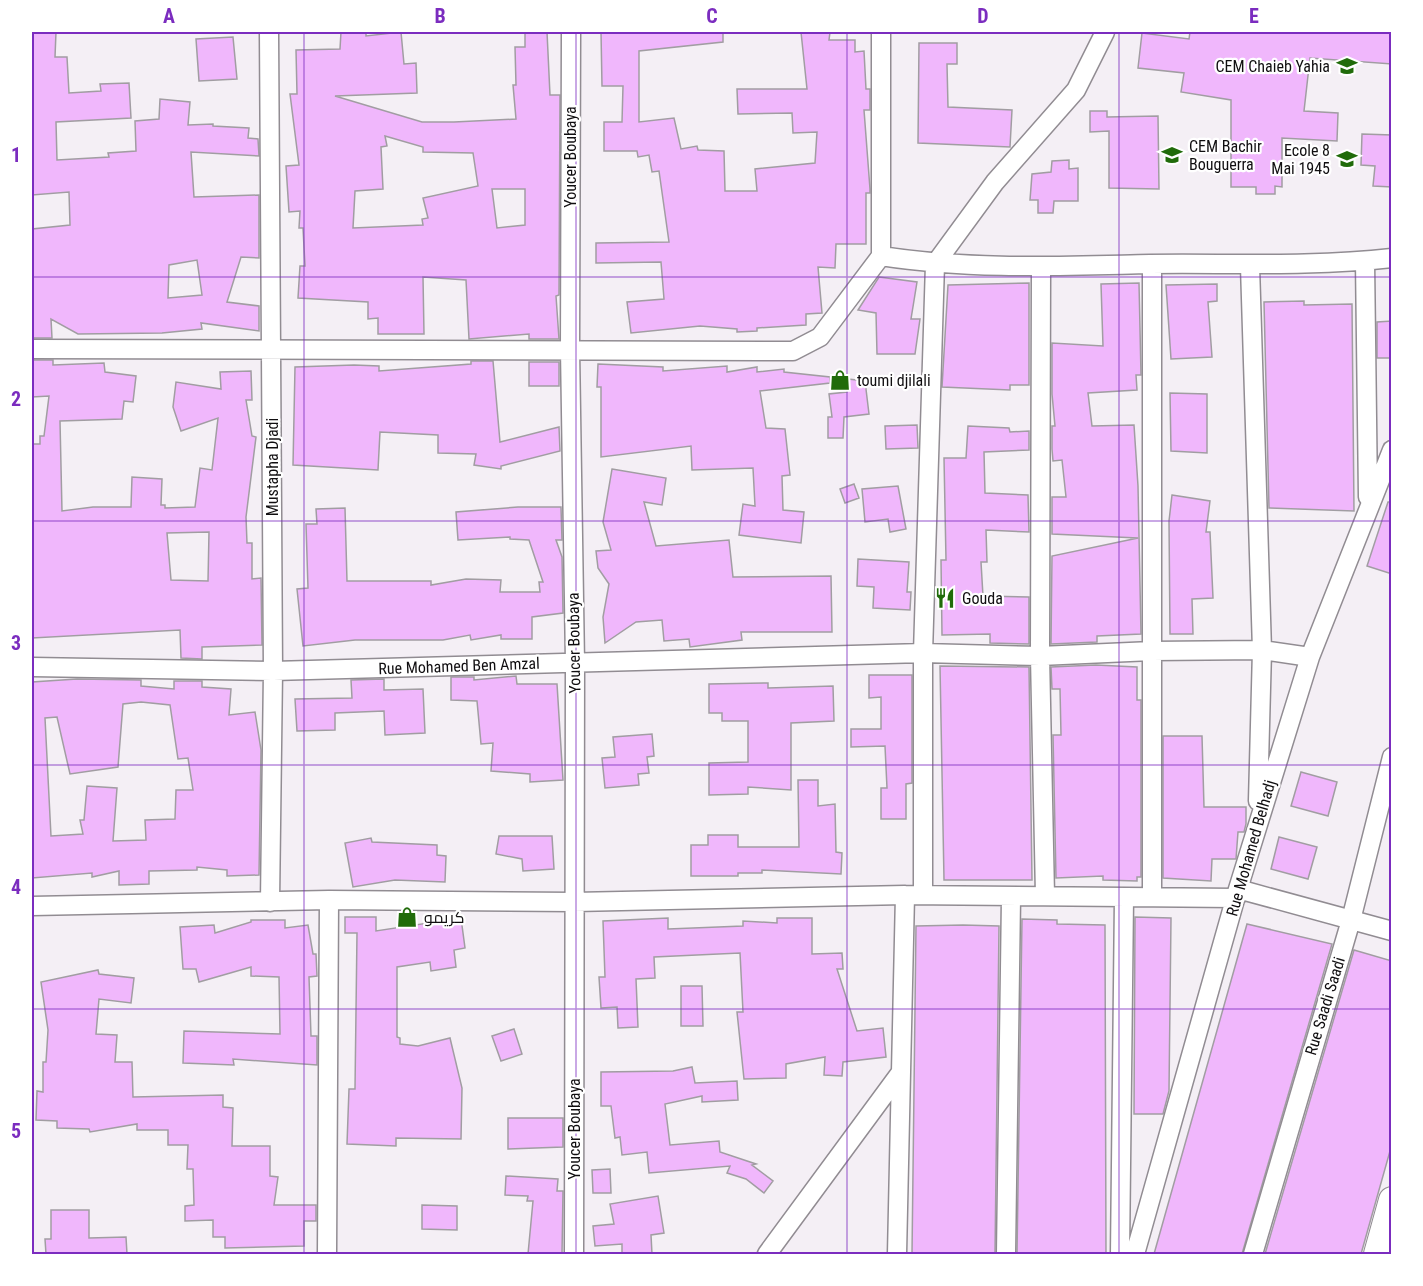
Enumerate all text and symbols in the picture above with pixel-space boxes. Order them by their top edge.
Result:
text: A [163,4,175,28]
text: B [434,4,446,28]
text: C [706,4,718,28]
text: D [977,4,989,28]
text: E [1249,4,1259,28]
school or university icon: CEM Chaieb Yahia [1335,54,1359,78]
place label: CEM Chaieb Yahia [1215,57,1330,76]
street label: Youcer Boubaya [561,106,580,208]
place label: CEM Bachir Bouguerra [1189,137,1262,174]
place label: Ecole 8 Mai 1945 [1271,141,1330,178]
text: 1 [11,143,21,167]
school or university icon: CEM Bachir Bouguerra [1160,143,1184,167]
school or university icon: Ecole 8 Mai 1945 [1335,147,1359,171]
shop icon: toumi djilali [828,368,852,392]
place label: toumi djilali [857,371,931,390]
text: 2 [11,387,21,411]
street label: Mustapha Djadi [263,418,282,516]
restaurant icon: Gouda [933,586,957,610]
place label: Gouda [962,589,1003,608]
street label: Youcer Boubaya [564,592,584,694]
text: 3 [11,631,21,655]
street label: Rue Mohamed Ben Amzal [378,654,540,678]
street label: Rue Mohamed Belhadj [1222,778,1280,918]
text: 4 [11,875,21,899]
shop icon: كريمو [395,905,419,929]
place label: كريمو [424,908,464,927]
street label: Rue Saadi Saadi [1301,955,1349,1057]
street label: Youcer Boubaya [565,1078,584,1180]
text: 5 [11,1119,21,1143]

